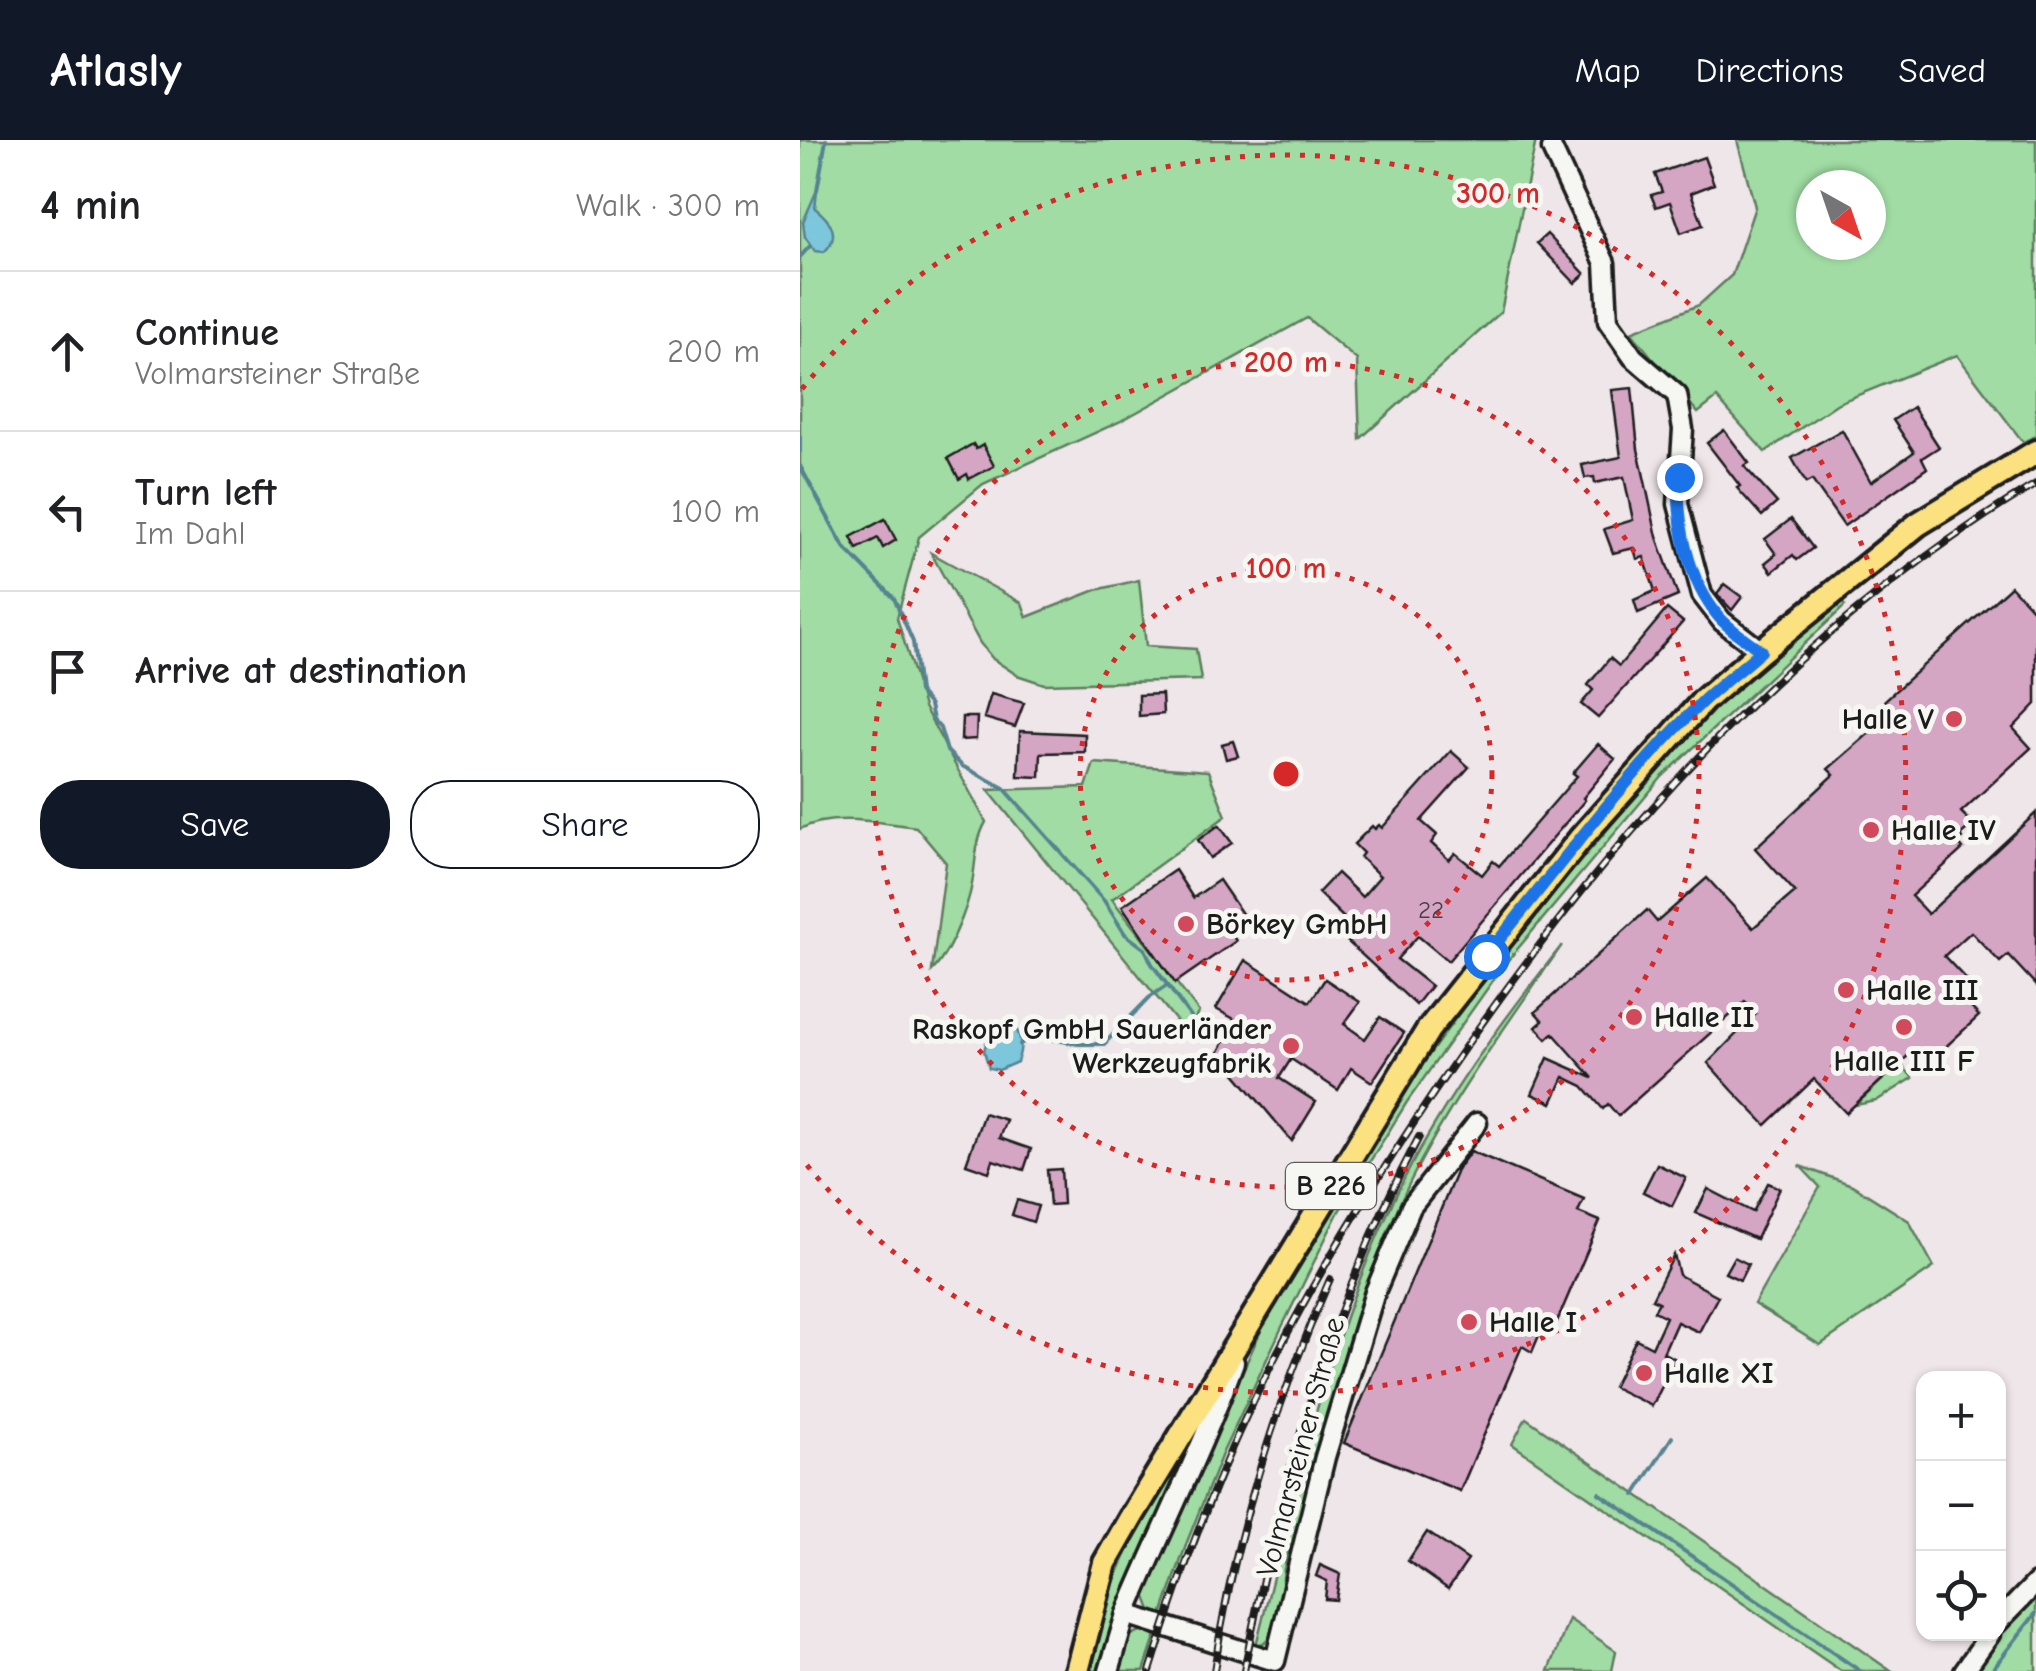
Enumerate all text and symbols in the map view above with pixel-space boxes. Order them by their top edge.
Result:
text: Atlasly [50,43,182,98]
text: Map [1575,50,1641,91]
text: Directions [1696,50,1844,91]
text: Saved [1899,50,1986,91]
north arrow [1796,170,1886,260]
text: 300 m [1456,176,1540,211]
text: 4 min [40,181,141,230]
text: Walk · 300 m [576,187,760,224]
text: Continue [135,311,279,355]
icon: ahead [40,324,95,379]
text: 200 m [667,333,760,370]
text: 200 m [1244,345,1328,380]
text: Volmarsteiner Straße [135,355,420,392]
route end [1657,455,1703,501]
text: Turn left [135,471,276,515]
icon: left [40,484,95,539]
text: 100 m [671,493,760,530]
text: Im Dahl [135,515,246,552]
text: 100 m [1246,551,1326,586]
icon: arrive [40,644,95,699]
text: Arrive at destination [135,649,467,693]
place label: Halle V [1842,702,1934,737]
marker: Halle V [1943,708,1965,730]
centre of rings [1268,756,1304,792]
button: Save [40,780,390,869]
button: Share [410,780,760,869]
place label: Halle IV [1891,813,1996,848]
marker: Halle IV [1860,819,1882,841]
house number: 22 [1418,895,1444,924]
place label: Börkey GmbH [1206,907,1387,942]
marker: Börkey GmbH [1175,913,1197,935]
route start [1464,934,1510,980]
place label: Halle III [1866,973,1979,1008]
marker: Halle III [1835,979,1857,1001]
place label: Halle II [1654,1000,1755,1035]
marker: Halle II [1623,1006,1645,1028]
place label: Raskopf GmbH Sauerländer Werkzeugfabrik [912,1012,1271,1081]
marker: Halle III F [1893,1016,1915,1038]
marker: Raskopf GmbH Sauerländer Werkzeugfabrik [1280,1035,1302,1057]
place label: Halle III F [1834,1044,1975,1079]
road number: B 226 [1286,1163,1376,1209]
place label: Halle I [1489,1305,1577,1340]
marker: Halle I [1458,1311,1480,1333]
street label: Volmarsteiner Straße [1250,1313,1352,1581]
place label: Halle XI [1664,1356,1774,1391]
marker: Halle XI [1633,1362,1655,1384]
map controls [1916,1371,2006,1641]
button: + [1916,1371,2006,1461]
button: − [1916,1461,2006,1551]
button: locate [1916,1551,2006,1641]

